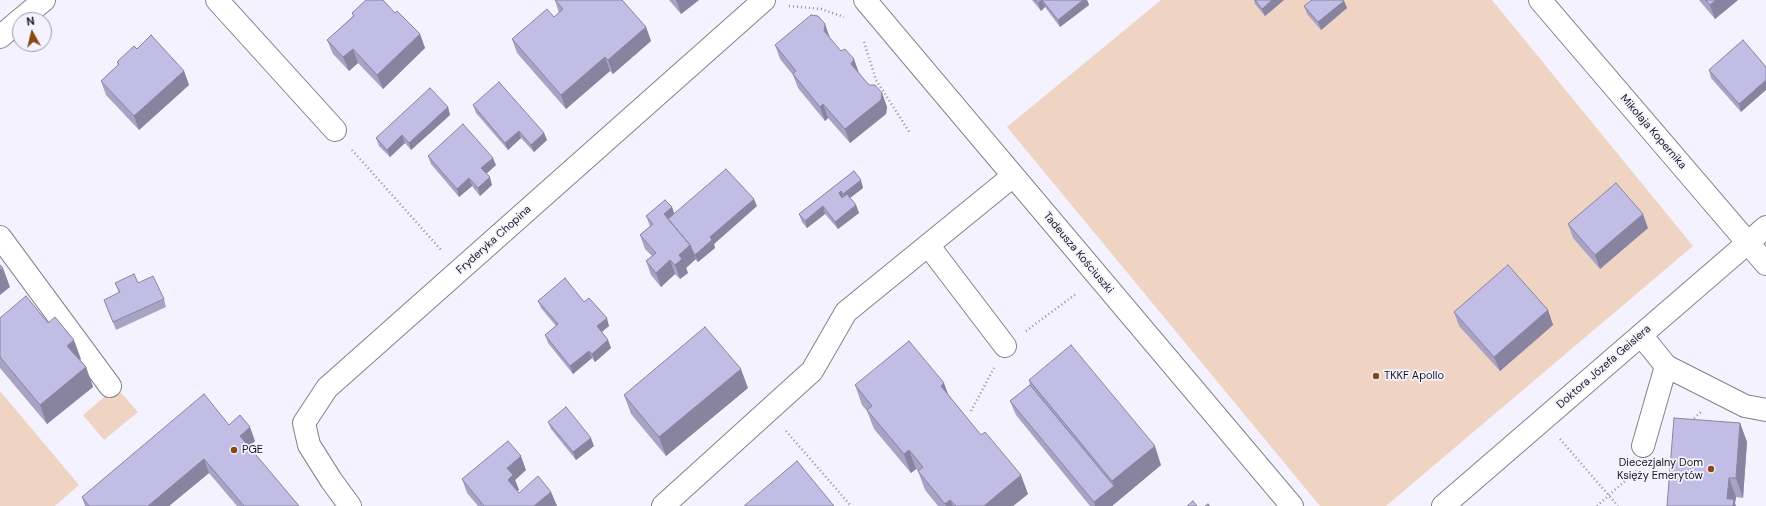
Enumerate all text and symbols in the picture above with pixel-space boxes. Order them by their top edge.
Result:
north arrow [12,12,52,52]
text: N [26,14,35,29]
street label: Mikołaja Kopernika [1617,92,1689,172]
street label: Fryderyka Chopina [454,203,534,277]
street label: Tadeusza Kościuszki [1040,210,1116,296]
street label: Doktora Józefa Geislera [1554,322,1654,412]
place label: TKKF Apollo [1384,369,1444,383]
marker: TKKF Apollo [1371,371,1381,381]
place label: PGE [242,443,263,457]
marker: PGE [229,445,239,455]
place label: Diecezjalny Dom Księży Emerytów [1617,456,1703,482]
marker: Diecezjalny Dom Księży Emerytów [1706,464,1716,474]

